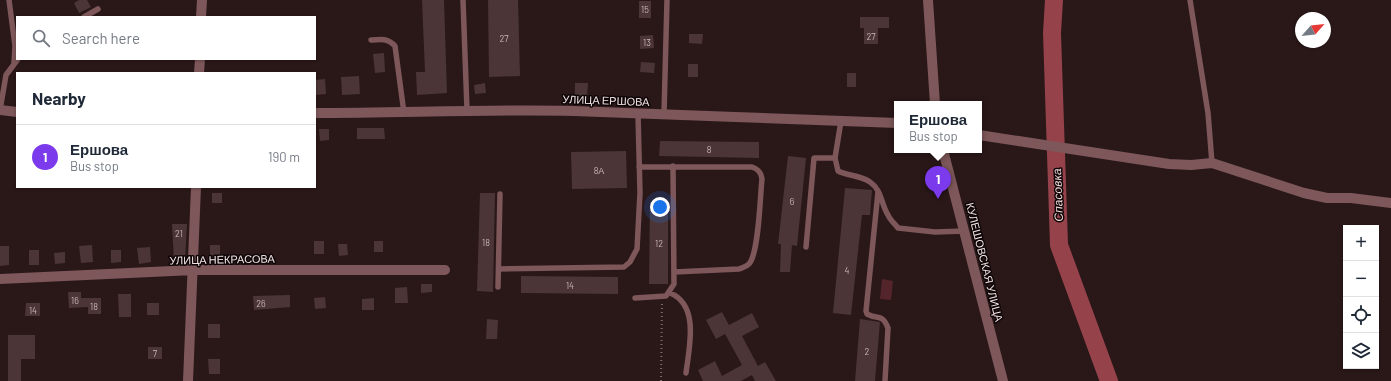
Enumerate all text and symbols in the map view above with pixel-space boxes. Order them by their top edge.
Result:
house number: 15 [641,4,649,15]
north arrow [1295,12,1331,48]
search box [16,16,316,60]
icon: search [30,27,52,49]
text: Search here [62,29,140,47]
house number: 27 [866,31,876,42]
house number: 27 [499,33,509,44]
house number: 13 [643,37,651,48]
text: Nearby [32,88,86,108]
street label: УЛИЦА ЕРШОВА [562,92,650,108]
popup [894,101,982,153]
text: Ершова [909,110,967,128]
text: Bus stop [909,128,958,144]
text: Ершова [70,140,128,158]
house number: 8 [707,144,712,155]
text: 1 [43,149,47,165]
text: 190 m [268,149,300,165]
text: Bus stop [70,158,119,174]
house number: 8А [594,165,604,176]
pin: 1 [925,166,951,199]
water label: Спасовка [1049,168,1065,222]
house number: 6 [790,196,795,207]
your location [650,197,670,217]
street label: КУЛЕШОВСКАЯ УЛИЦА [964,201,1006,324]
map controls [1343,225,1379,369]
button: + [1343,225,1379,261]
house number: 21 [175,228,183,239]
house number: 18 [482,237,490,248]
house number: 12 [655,238,663,249]
street label: УЛИЦА НЕКРАСОВА [169,252,275,266]
button: − [1343,261,1379,297]
house number: 4 [845,265,850,276]
house number: 14 [566,280,574,291]
house number: 16 [71,295,79,306]
button: locate [1343,297,1379,333]
house number: 26 [256,298,266,309]
house number: 18 [90,301,98,312]
house number: 14 [29,305,37,316]
button: layers [1343,333,1379,369]
house number: 2 [865,346,870,357]
house number: 7 [153,348,158,359]

